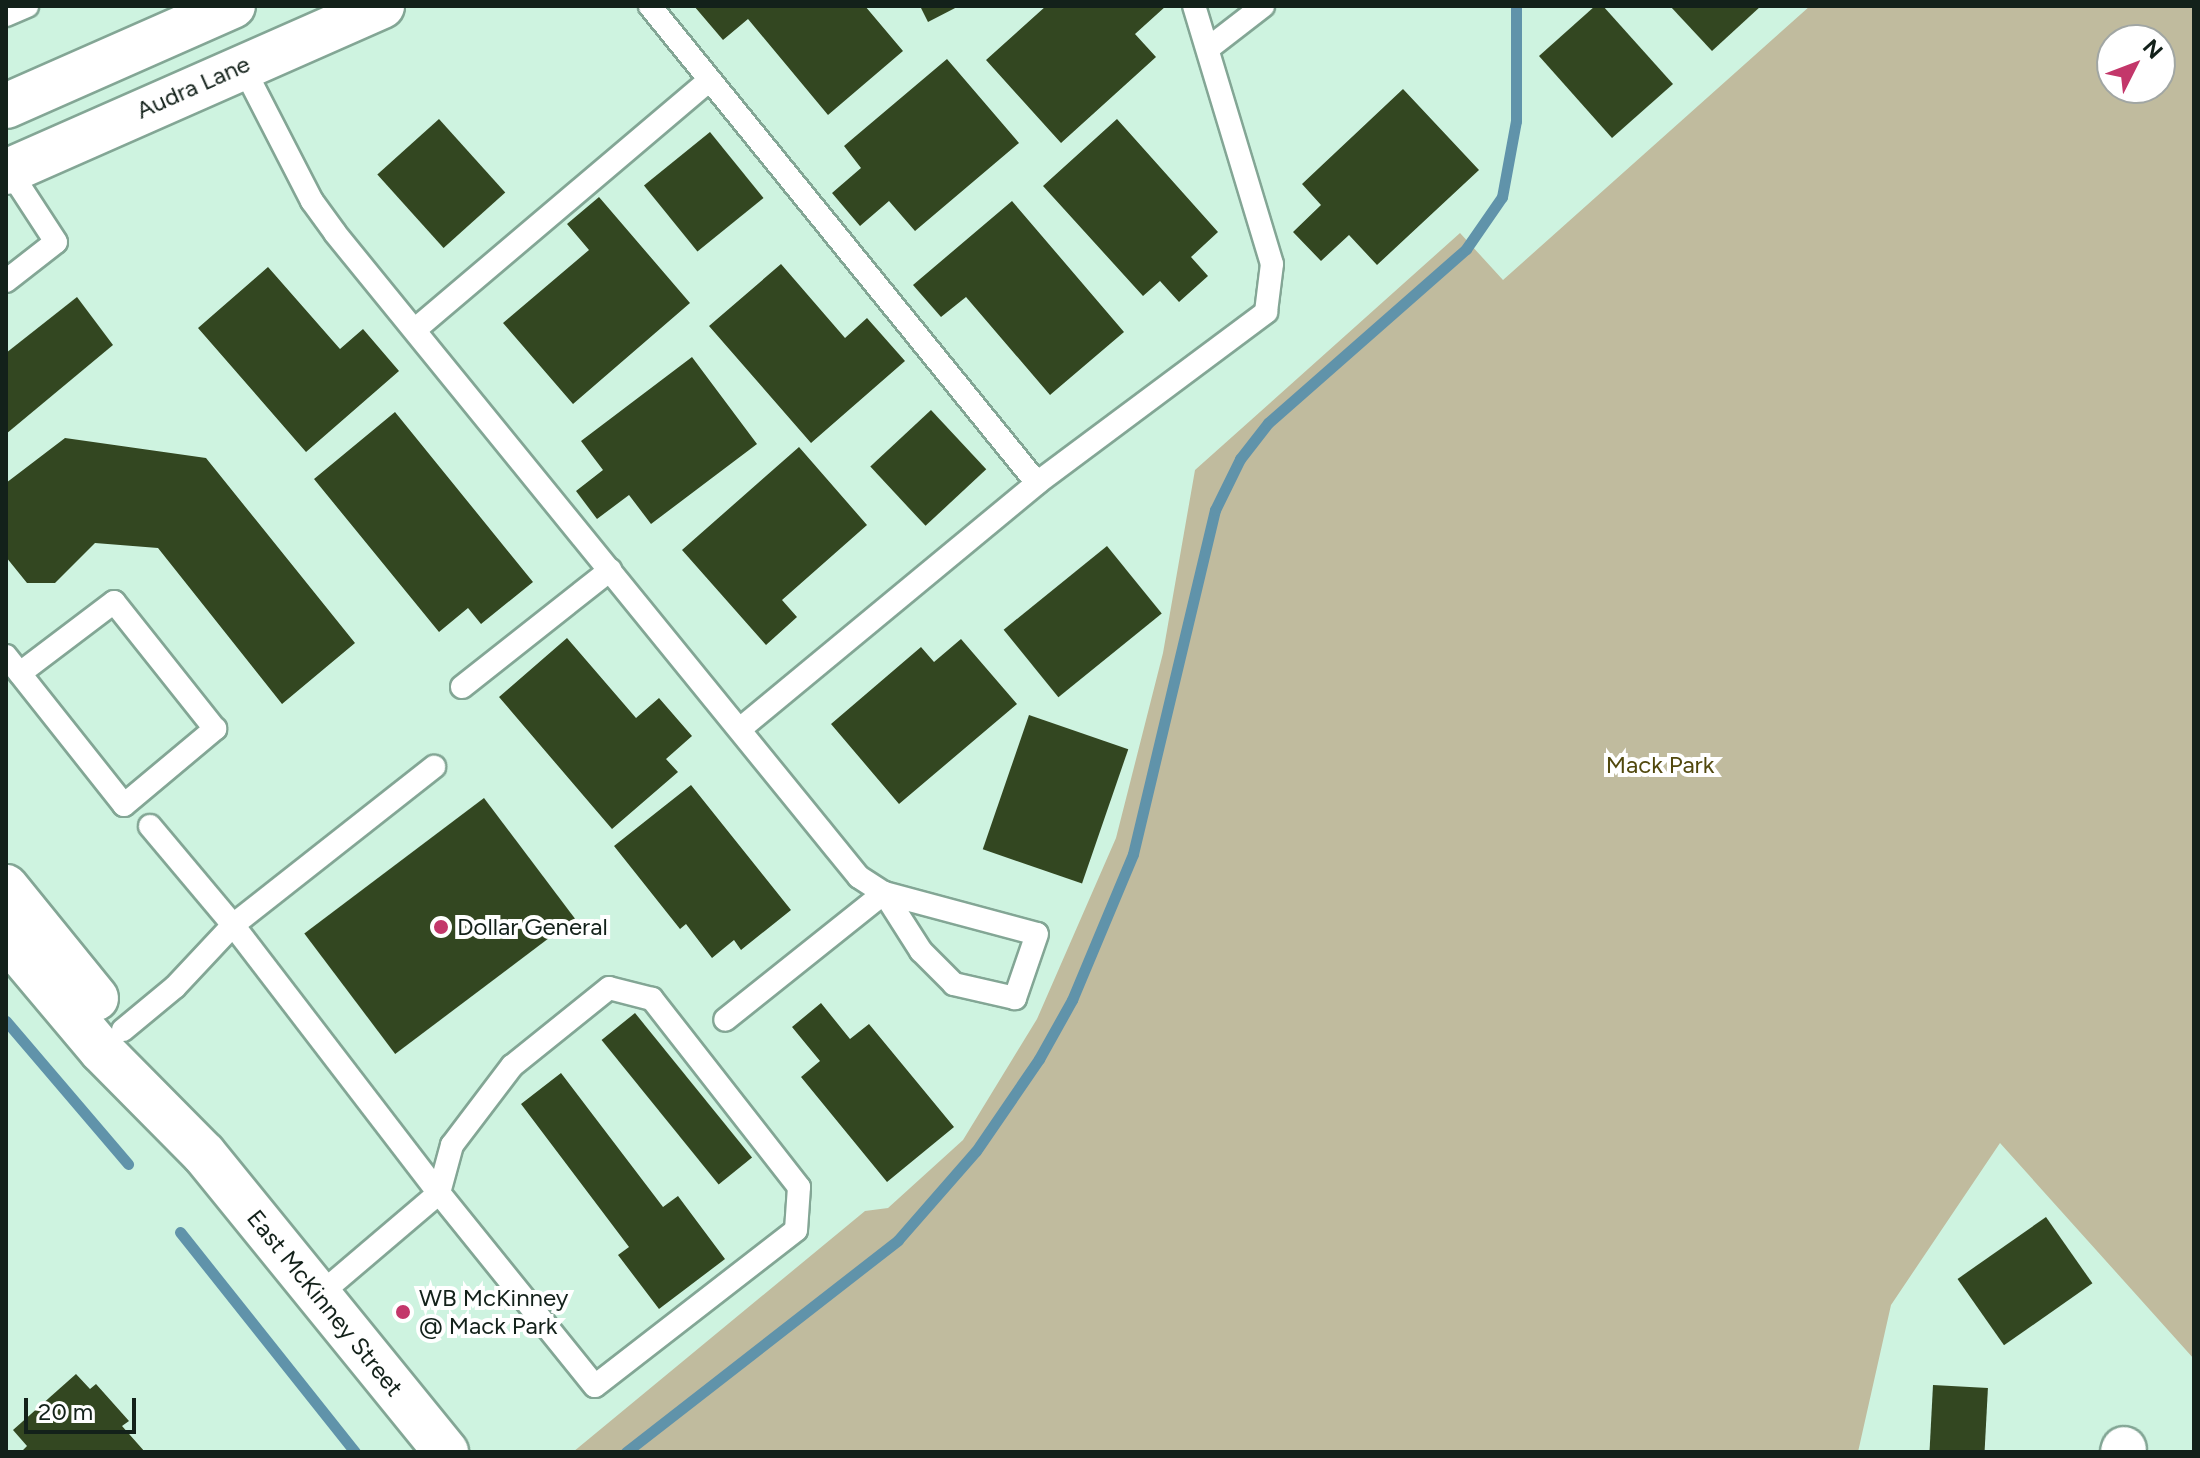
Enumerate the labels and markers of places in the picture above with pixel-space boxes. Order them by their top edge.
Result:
place label: Dollar General [457,913,608,941]
marker: Dollar General [432,918,450,936]
place label: WB McKinney @ Mack Park [419,1284,568,1340]
marker: WB McKinney @ Mack Park [394,1303,412,1321]

